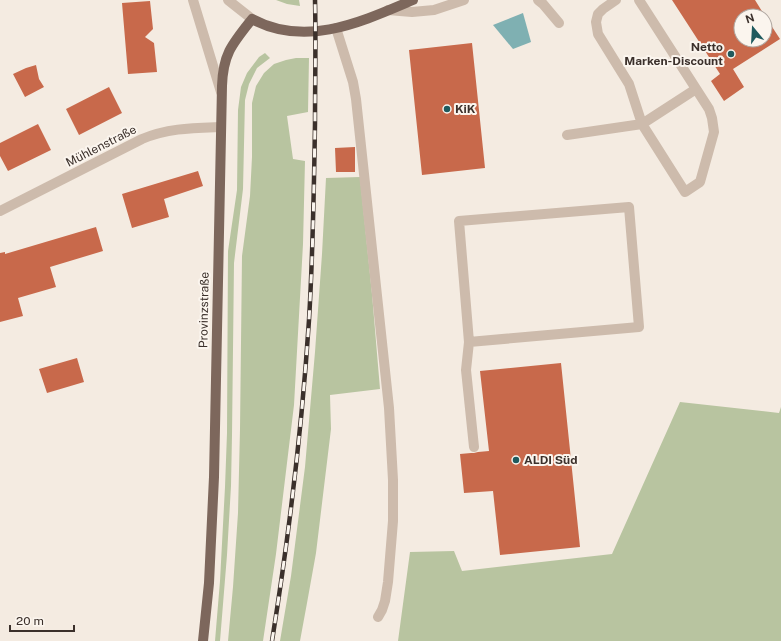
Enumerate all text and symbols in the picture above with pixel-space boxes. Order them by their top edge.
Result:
north arrow [733,8,773,48]
text: N [744,11,756,26]
place label: Netto Marken-Discount [624,40,723,68]
marker: Netto Marken-Discount [726,49,736,59]
place label: KiK [455,102,476,116]
marker: KiK [442,104,452,114]
street label: Mühlenstraße [63,122,139,170]
street label: Provinzstraße [196,272,212,348]
place label: ALDI Süd [524,453,577,467]
marker: ALDI Süd [511,455,521,465]
scale bar [10,607,74,633]
text: 20 m [16,614,44,628]

